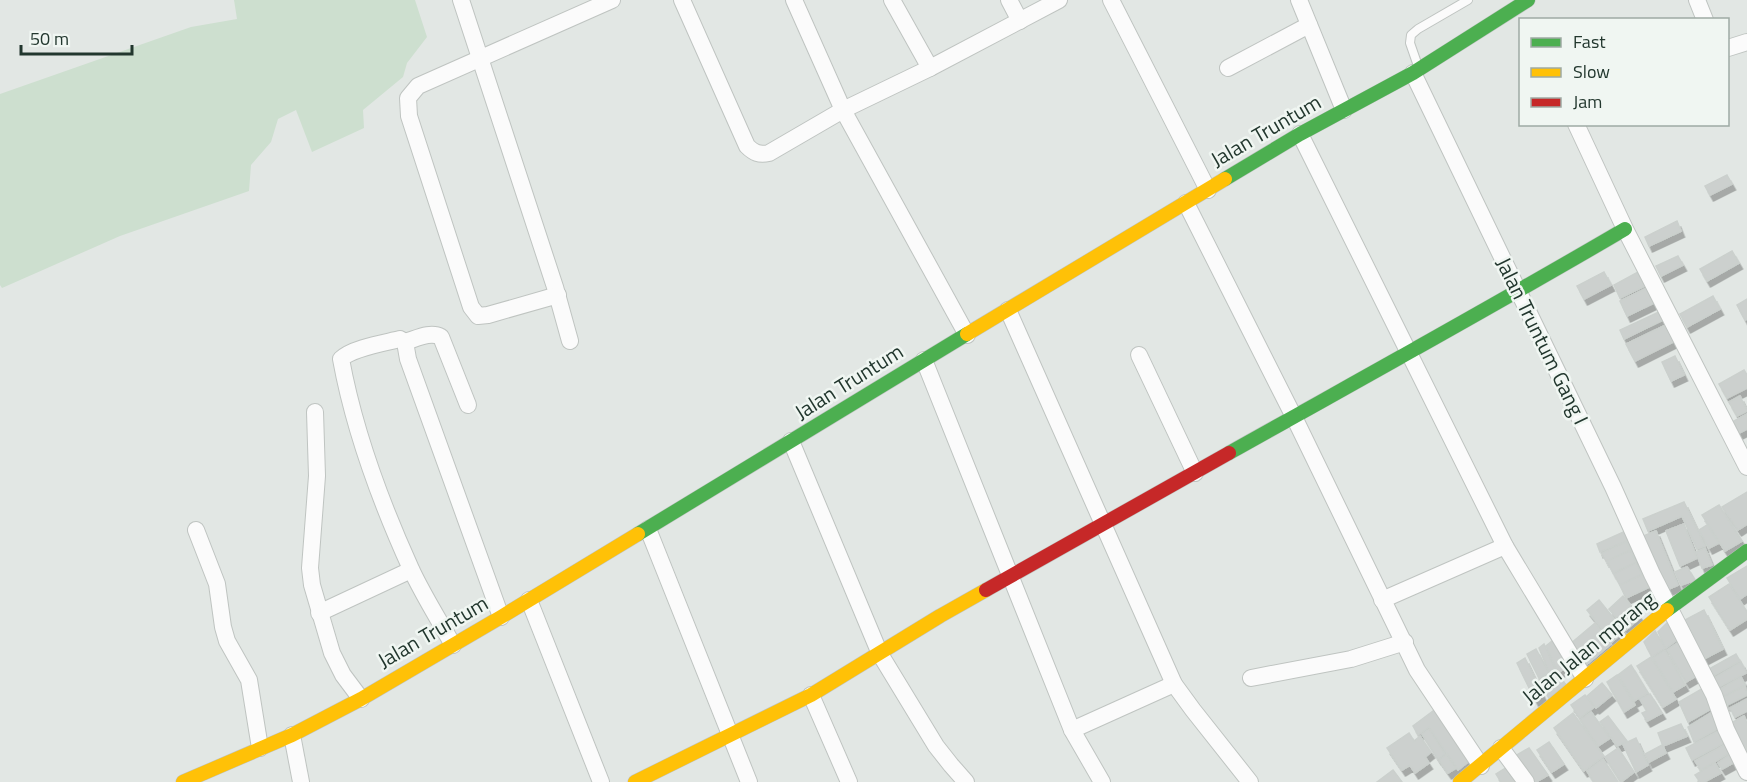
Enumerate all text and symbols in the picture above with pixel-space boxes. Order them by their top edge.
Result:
scale bar [21,18,132,56]
legend [1519,18,1729,126]
text: 50 m [30,25,69,52]
text: Fast [1573,28,1606,55]
text: Slow [1573,58,1610,85]
street label: Jalan Truntum [1204,86,1327,175]
text: Jam [1573,88,1602,115]
street label: Jalan Truntum Gang I [1488,251,1597,430]
street label: Jalan Truntum [788,335,909,427]
street label: Jalan Jalan mprang [1514,583,1662,711]
street label: Jalan Truntum [371,587,494,676]

